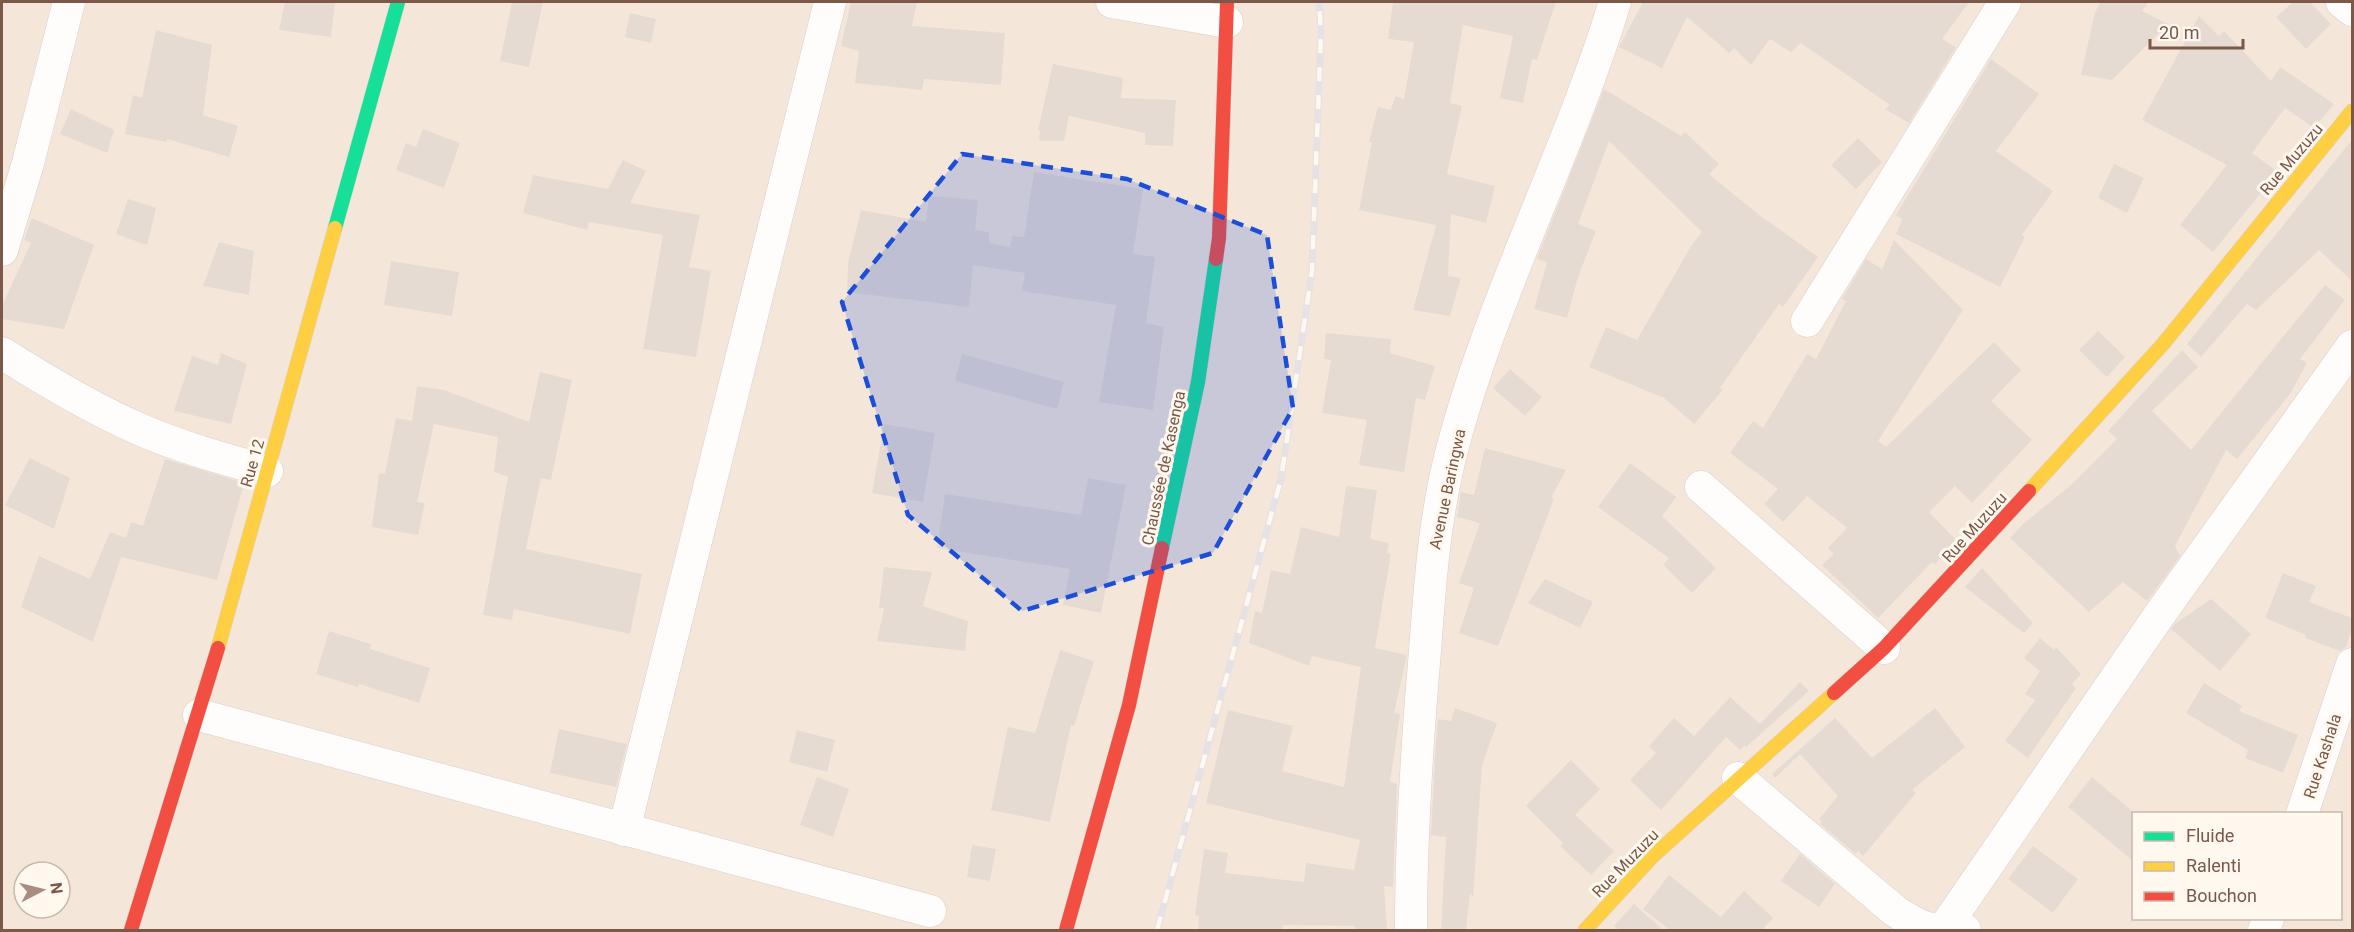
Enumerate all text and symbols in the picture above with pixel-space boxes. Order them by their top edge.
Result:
scale bar [2150,12,2243,50]
text: 20 m [2159,22,2199,43]
street label: Rue Muzuzu [2256,120,2327,199]
street label: Chaussée de Kasenga [1138,389,1189,547]
street label: Avenue Baringwa [1425,427,1470,551]
street label: Rue 12 [237,437,268,489]
street label: Rue Muzuzu [1938,488,2011,566]
street label: Rue Kashala [2300,711,2345,801]
legend [2132,812,2342,920]
street label: Rue Muzuzu [1588,825,1663,901]
text: Fluide [2186,825,2234,846]
text: Ralenti [2186,855,2241,876]
north arrow [12,860,72,920]
text: N [46,881,67,895]
text: Bouchon [2186,885,2257,906]

